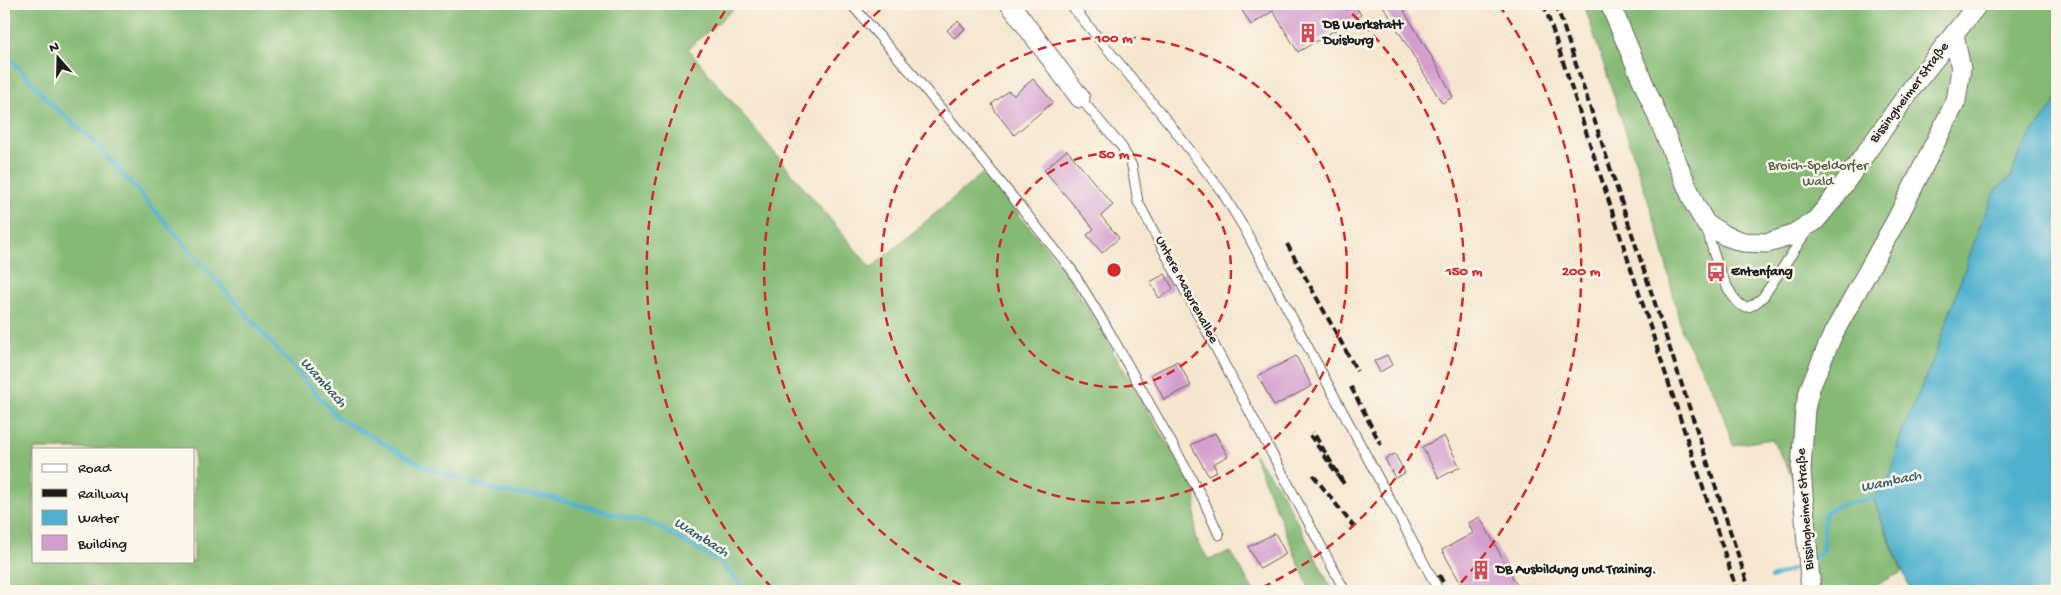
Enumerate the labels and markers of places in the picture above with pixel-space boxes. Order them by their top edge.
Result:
place label: DB Werkstatt Duisburg [1321,17,1404,50]
building icon: DB Werkstatt Duisburg [1297,22,1319,44]
centre of rings [1105,261,1123,279]
bus stop icon: Entenfang [1705,261,1727,283]
place label: Entenfang [1731,264,1793,281]
building icon: DB Ausbildung und Training. [1470,559,1492,581]
place label: DB Ausbildung und Training. [1494,562,1656,579]

